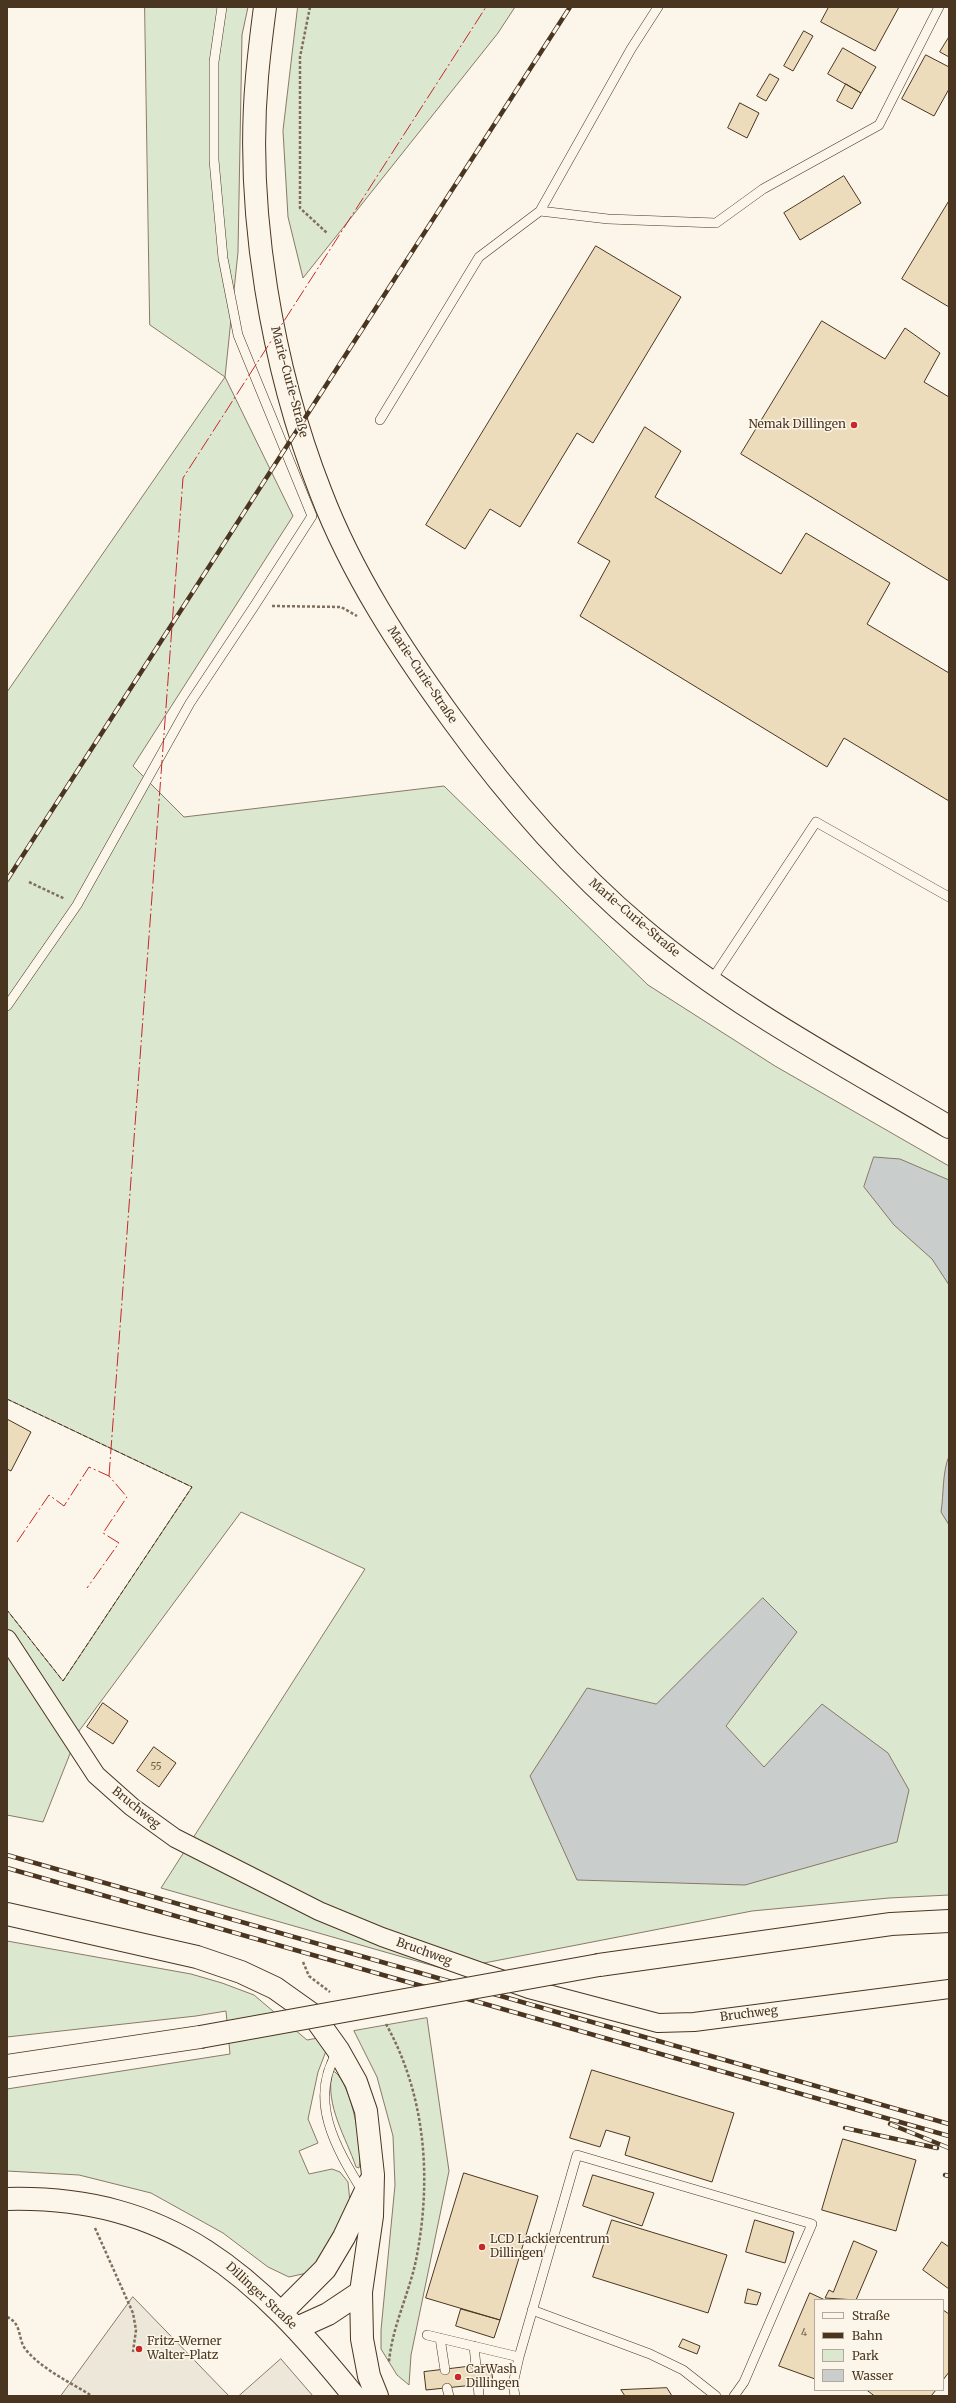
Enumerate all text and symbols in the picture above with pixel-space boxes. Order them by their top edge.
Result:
street label: Marie-Curie-Straße [267,325,311,439]
place label: Nemak Dillingen [748,418,846,432]
marker: Nemak Dillingen [849,420,859,430]
street label: Marie-Curie-Straße [384,624,460,726]
street label: Marie-Curie-Straße [586,876,682,960]
house number: 55 [150,1761,162,1773]
street label: Bruchweg [109,1784,163,1832]
street label: Bruchweg [394,1935,454,1969]
street label: Bruchweg [719,2003,779,2025]
place label: LCD Lackiercentrum Dillingen [490,2233,610,2261]
marker: LCD Lackiercentrum Dillingen [477,2242,487,2252]
street label: Dillinger Straße [223,2260,299,2332]
legend [814,2299,944,2391]
text: Straße [852,2308,890,2323]
house number: 4 [801,2327,807,2339]
text: Bahn [852,2328,883,2343]
place label: Fritz-Werner Walter-Platz [147,2335,222,2363]
marker: Fritz-Werner Walter-Platz [134,2344,144,2354]
text: Park [852,2348,879,2363]
place label: CarWash Dillingen [466,2363,519,2391]
text: Wasser [852,2368,893,2383]
marker: CarWash Dillingen [453,2372,463,2382]

